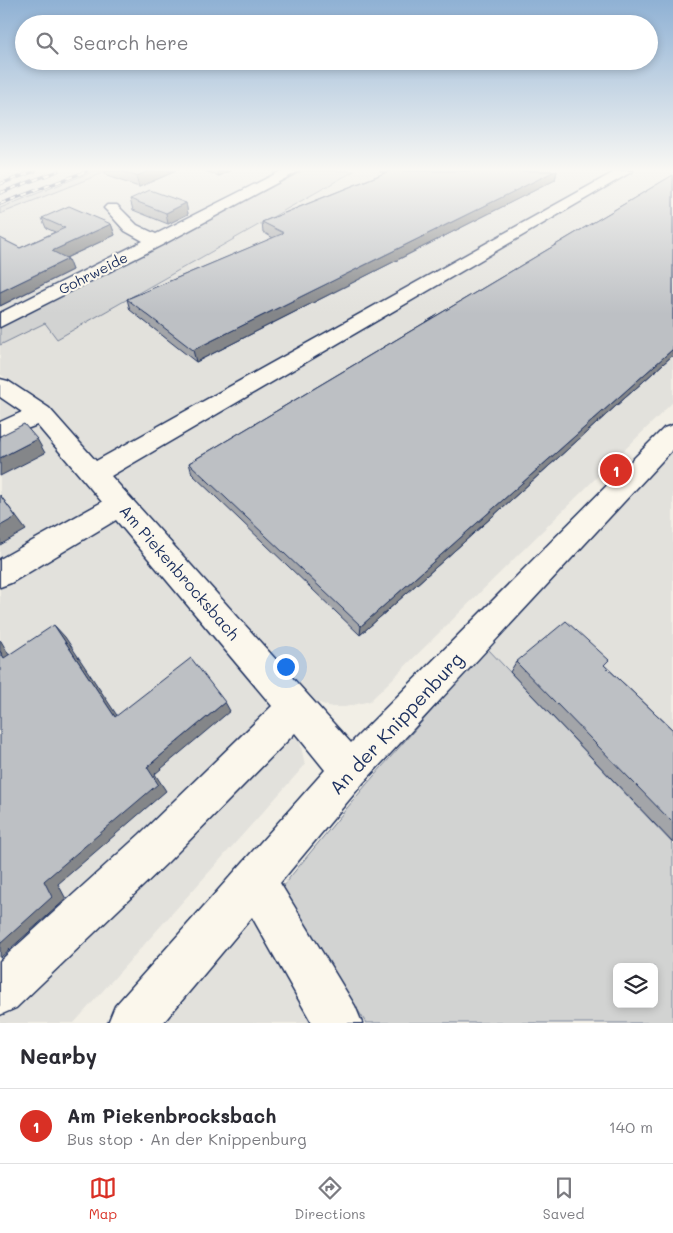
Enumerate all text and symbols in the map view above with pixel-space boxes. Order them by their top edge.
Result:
search box [15,15,658,70]
icon: search [33,29,61,57]
text: Search here [73,30,189,55]
street label: Gohrweide [55,248,131,298]
pin: 1 [600,451,632,489]
street label: Am Piekenbrocksbach [115,500,245,644]
street label: An der Knippenburg [323,647,469,799]
your location [273,654,299,680]
map controls [613,963,658,1008]
button: layers [613,963,658,1008]
text: Nearby [20,1042,97,1069]
text: Am Piekenbrocksbach [67,1103,276,1128]
text: 1 [32,1116,40,1137]
text: 140 m [609,1116,653,1137]
text: Bus stop · An der Knippenburg [67,1128,306,1149]
tab: Map [89,1174,117,1223]
tab: Directions [294,1174,366,1223]
tab: Saved [543,1174,584,1223]

